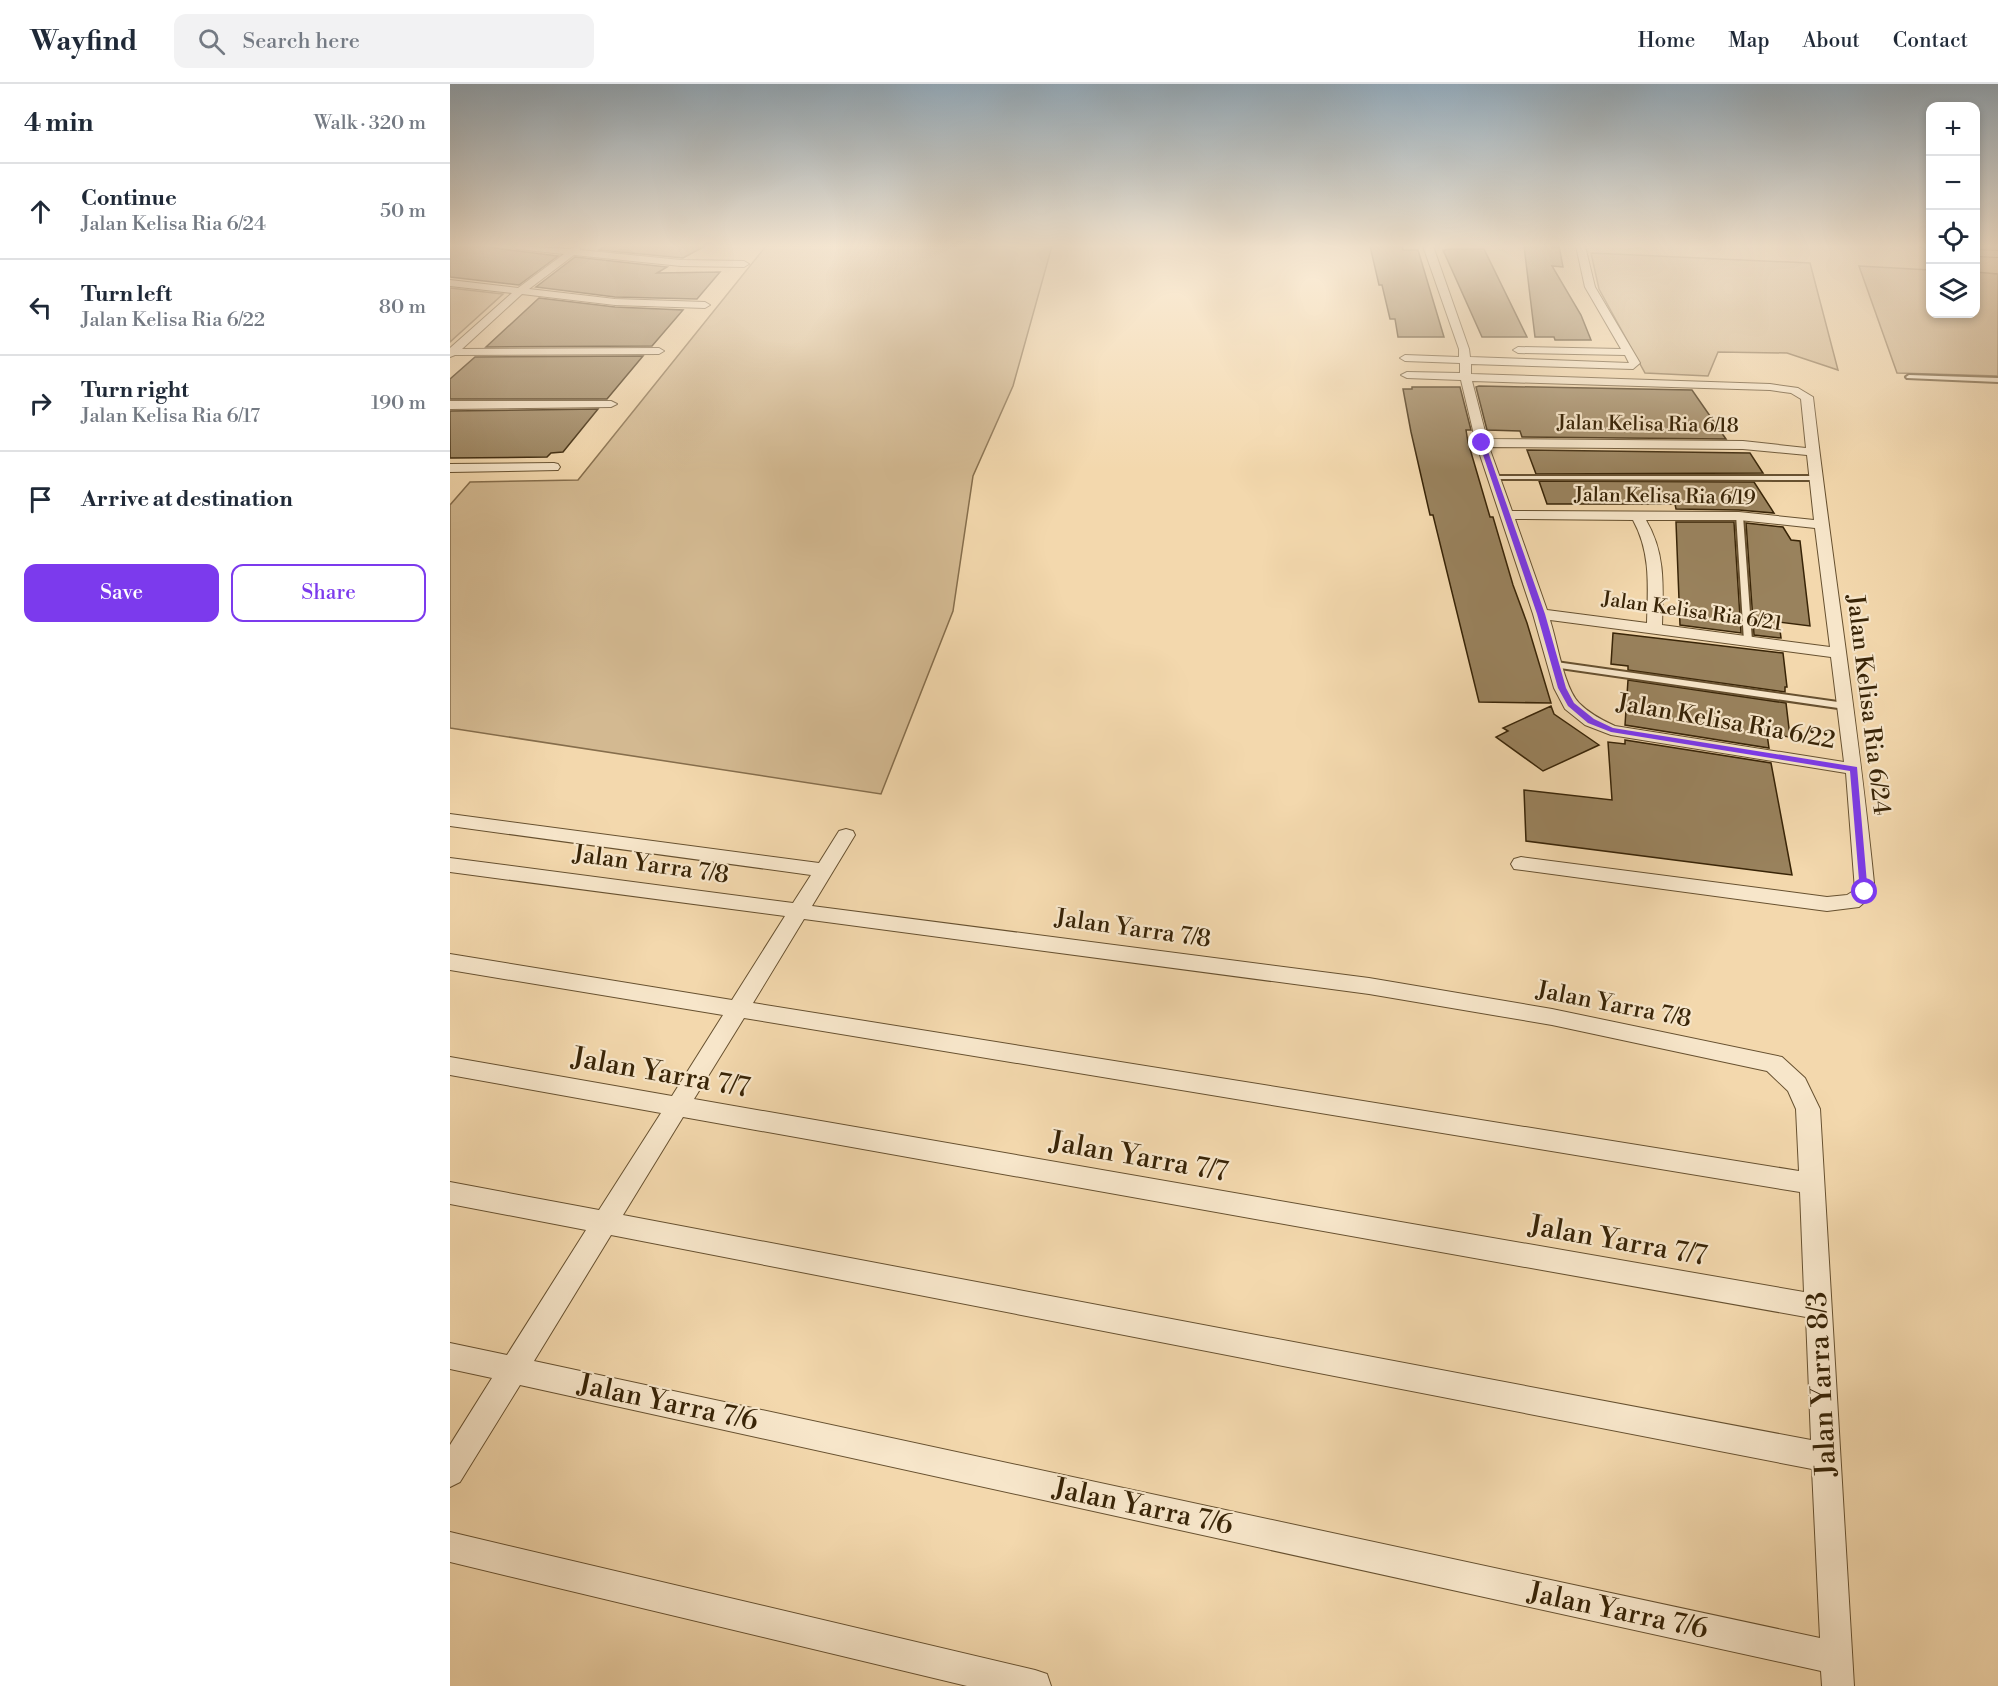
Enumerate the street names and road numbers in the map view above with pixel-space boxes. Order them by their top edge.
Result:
street label: Jalan Kelisa Ria 6/18 [1556,411,1739,439]
street label: Jalan Kelisa Ria 6/19 [1573,483,1756,511]
street label: Jalan Kelisa Ria 6/21 [1599,587,1784,637]
street label: Jalan Kelisa Ria 6/24 [1839,592,1896,817]
street label: Jalan Kelisa Ria 6/22 [1614,688,1837,756]
street label: Jalan Yarra 7/8 [570,839,731,891]
street label: Jalan Yarra 7/8 [1052,903,1213,955]
street label: Jalan Yarra 7/8 [1533,975,1694,1035]
street label: Jalan Yarra 7/7 [568,1040,753,1106]
street label: Jalan Yarra 7/7 [1046,1124,1231,1190]
street label: Jalan Yarra 7/7 [1525,1208,1710,1274]
street label: Jalan Yarra 8/3 [1800,1291,1844,1478]
street label: Jalan Yarra 7/6 [574,1367,761,1439]
street label: Jalan Yarra 7/6 [1049,1471,1236,1543]
street label: Jalan Yarra 7/6 [1524,1575,1711,1647]

